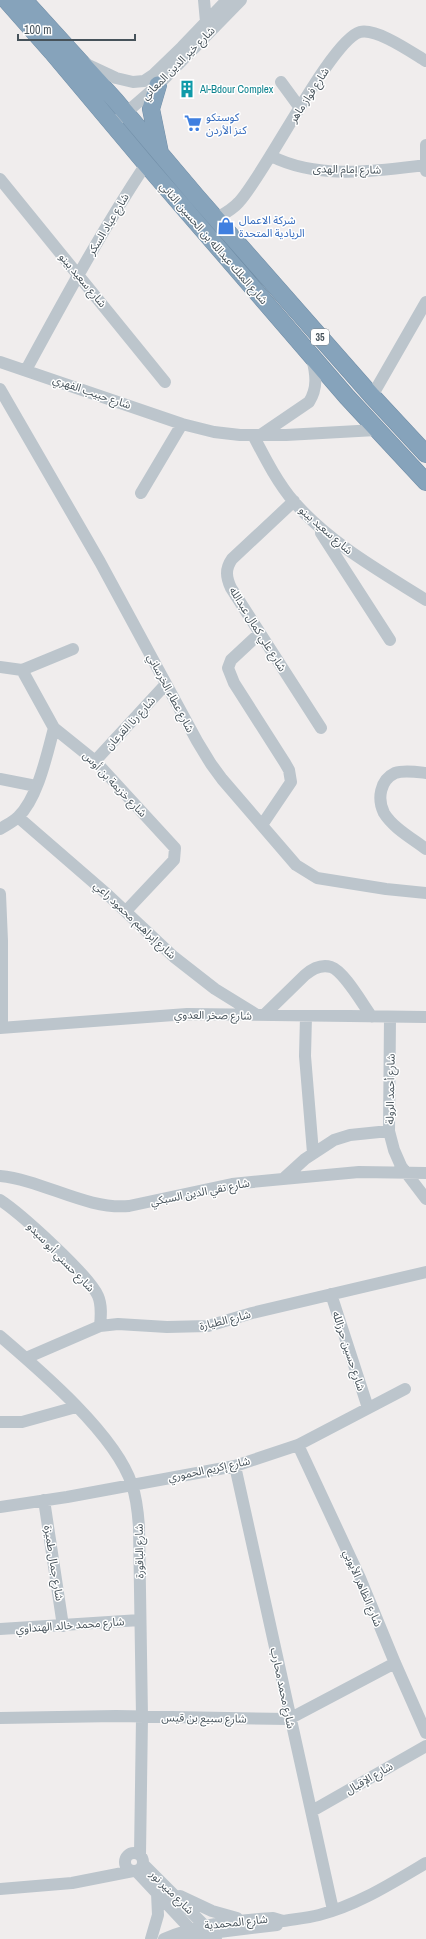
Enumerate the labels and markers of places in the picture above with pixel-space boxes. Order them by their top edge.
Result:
building icon: Al-Bdour Complex [177,79,197,99]
place label: Al-Bdour Complex [199,82,274,96]
place label: كوستكو كنز الأردن [206,110,247,137]
supermarket icon: كوستكو كنز الأردن [183,113,203,133]
place label: شركة الاعمال الريادية المتحدة [239,213,305,240]
shop icon: شركة الاعمال الريادية المتحدة [216,216,236,236]

